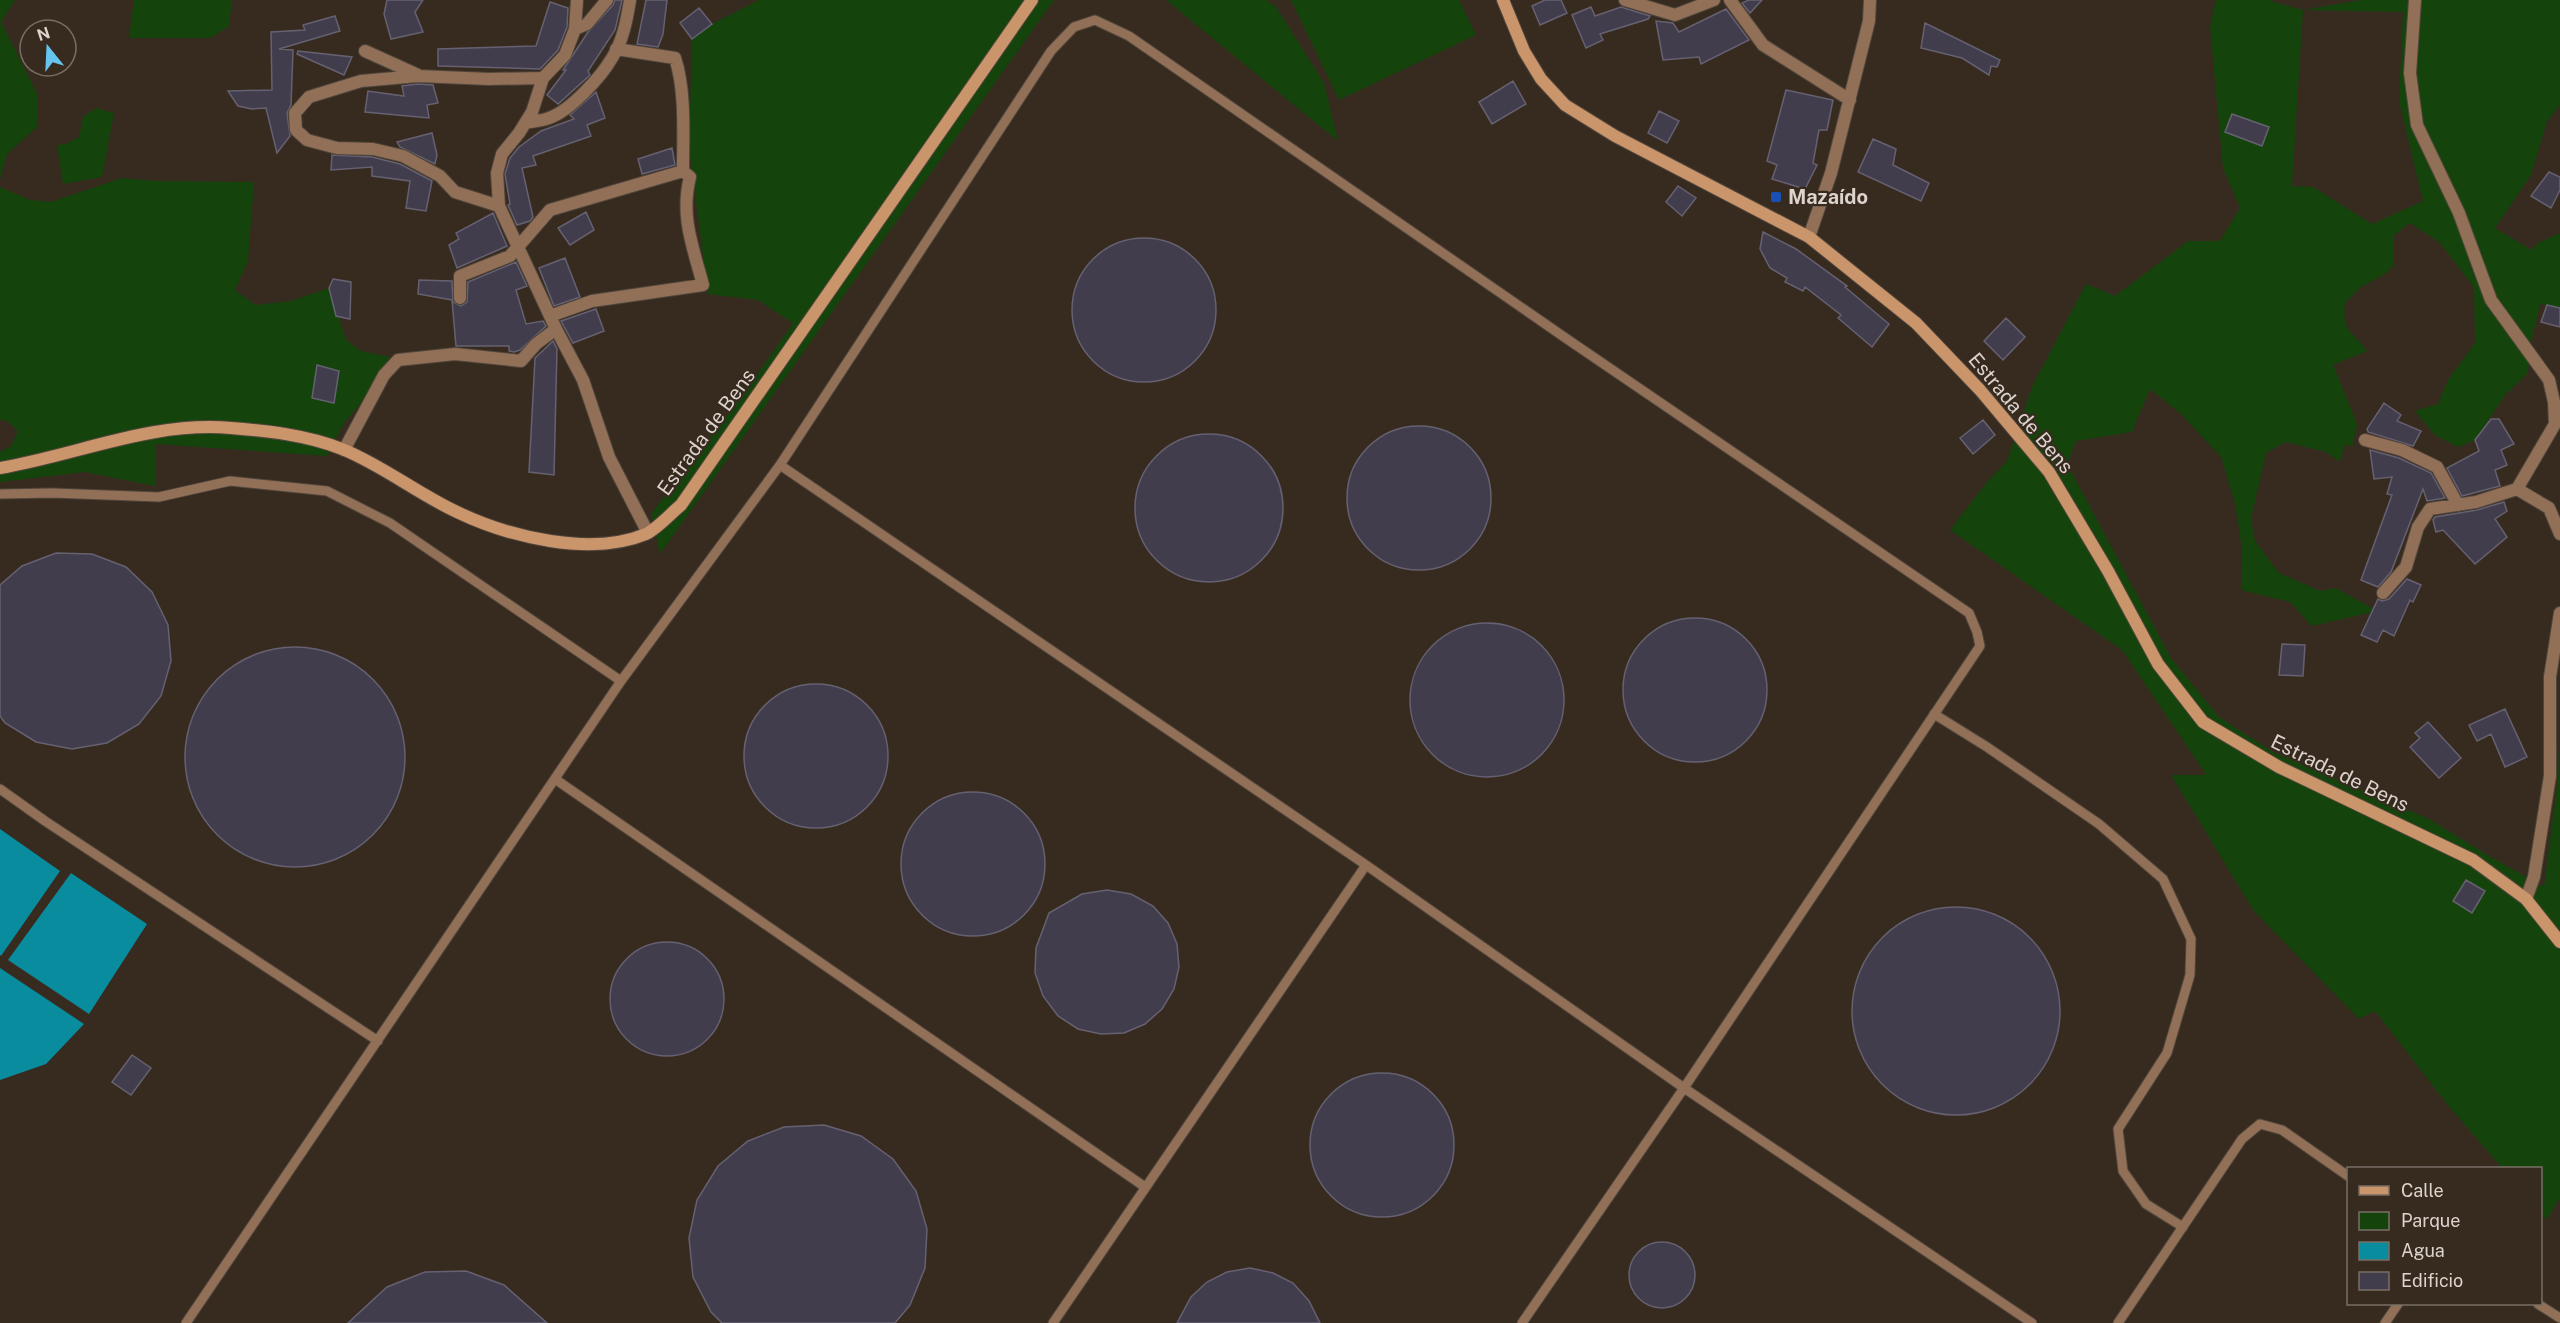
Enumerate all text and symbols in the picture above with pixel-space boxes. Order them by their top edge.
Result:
north arrow [18,18,78,78]
text: N [35,23,52,45]
place label: Mazaído [1788,185,1868,209]
marker: Mazaído [1769,190,1783,204]
street label: Estrada de Bens [1963,348,2079,478]
street label: Estrada de Bens [652,364,760,500]
street label: Estrada de Bens [2267,729,2413,817]
legend [2347,1167,2542,1305]
text: Calle [2401,1180,2444,1201]
text: Parque [2401,1210,2461,1231]
text: Agua [2401,1240,2445,1261]
text: Edificio [2401,1270,2463,1291]

